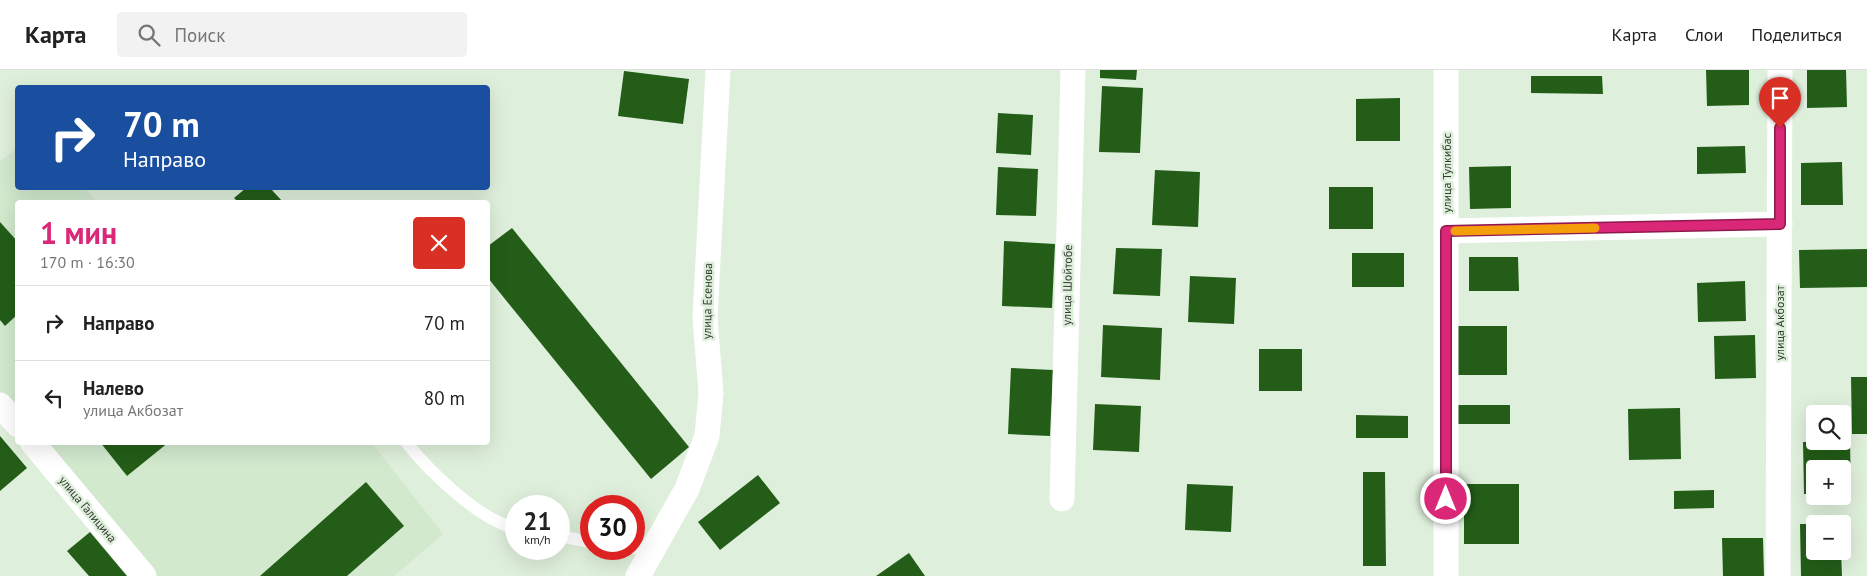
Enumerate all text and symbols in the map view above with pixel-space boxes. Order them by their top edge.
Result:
search box [117,12,467,57]
text: Карта [25,19,87,50]
icon: search [135,21,163,49]
text: Поиск [175,23,225,47]
text: Карта [1612,23,1657,46]
text: Слои [1685,23,1723,46]
text: Поделиться [1751,23,1842,46]
pin [1759,77,1801,128]
icon: arrive [1766,84,1794,112]
text: 70 m [123,101,200,147]
icon: right [40,105,105,170]
street label: улица Тулкибас [1439,132,1454,213]
text: Направо [123,145,206,173]
text: 1 мин [40,213,117,252]
button: close [413,217,465,269]
street label: улица Шойтобе [1059,244,1075,326]
text: 170 m · 16:30 [40,252,135,272]
street label: улица Есенова [699,263,715,339]
street label: улица Акбозат [1772,285,1787,361]
icon: right [40,309,68,337]
text: Направо [83,311,154,335]
text: 70 m [424,311,465,335]
text: Налево [83,376,144,400]
icon: left [40,384,68,412]
text: 80 m [424,386,465,410]
text: улица Акбозат [83,400,183,420]
map controls [1806,405,1851,560]
button: search [1806,405,1851,450]
button: + [1806,460,1851,505]
position arrow [1419,472,1471,524]
street label: улица Галицина [56,473,120,545]
speed limit sign: 30 [580,495,645,560]
text: 21 [523,505,552,537]
button: − [1806,515,1851,560]
text: km/h [524,532,551,547]

